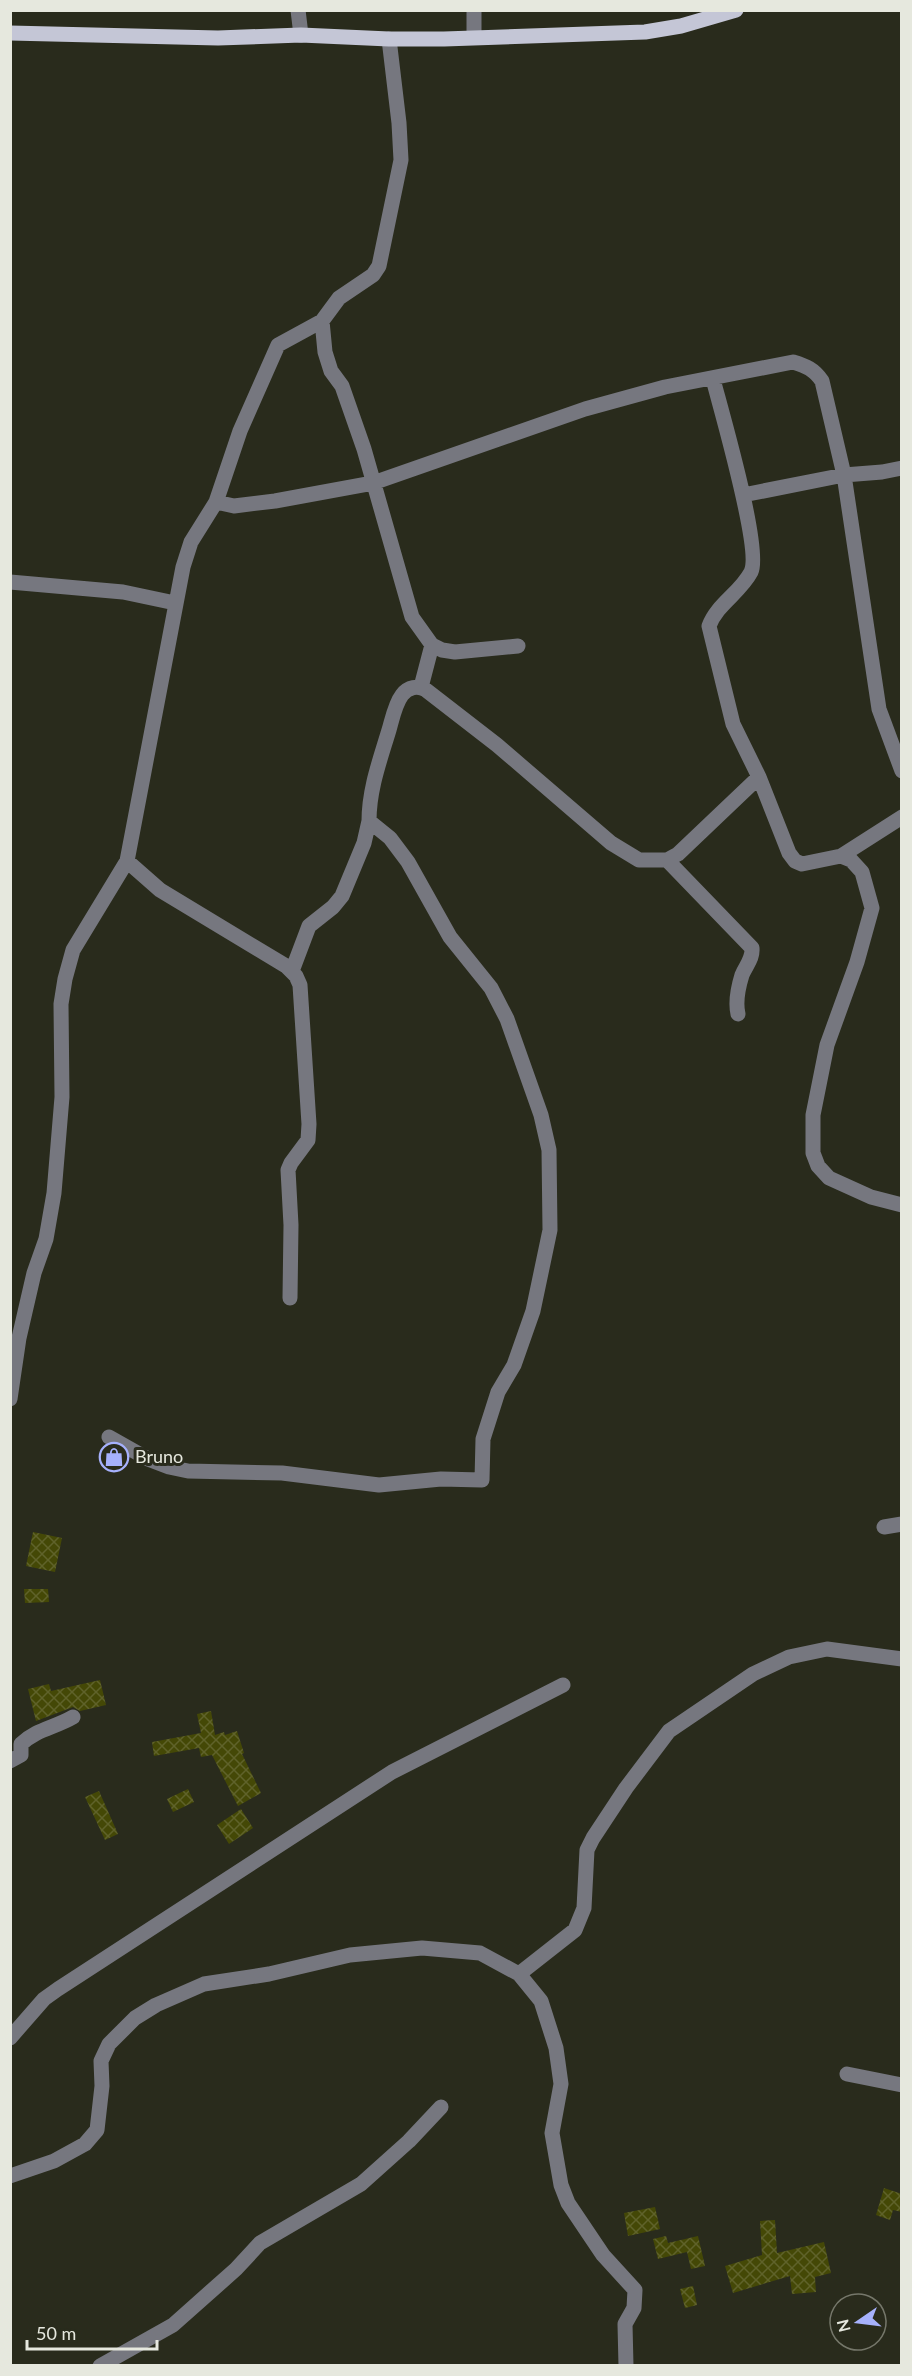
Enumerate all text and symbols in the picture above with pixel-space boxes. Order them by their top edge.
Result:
shop icon: Bruno [98,1441,130,1473]
place label: Bruno [135,1445,183,1467]
north arrow [828,2292,888,2352]
scale bar [27,2313,158,2351]
text: N [832,2317,854,2334]
text: 50 m [36,2322,76,2344]

